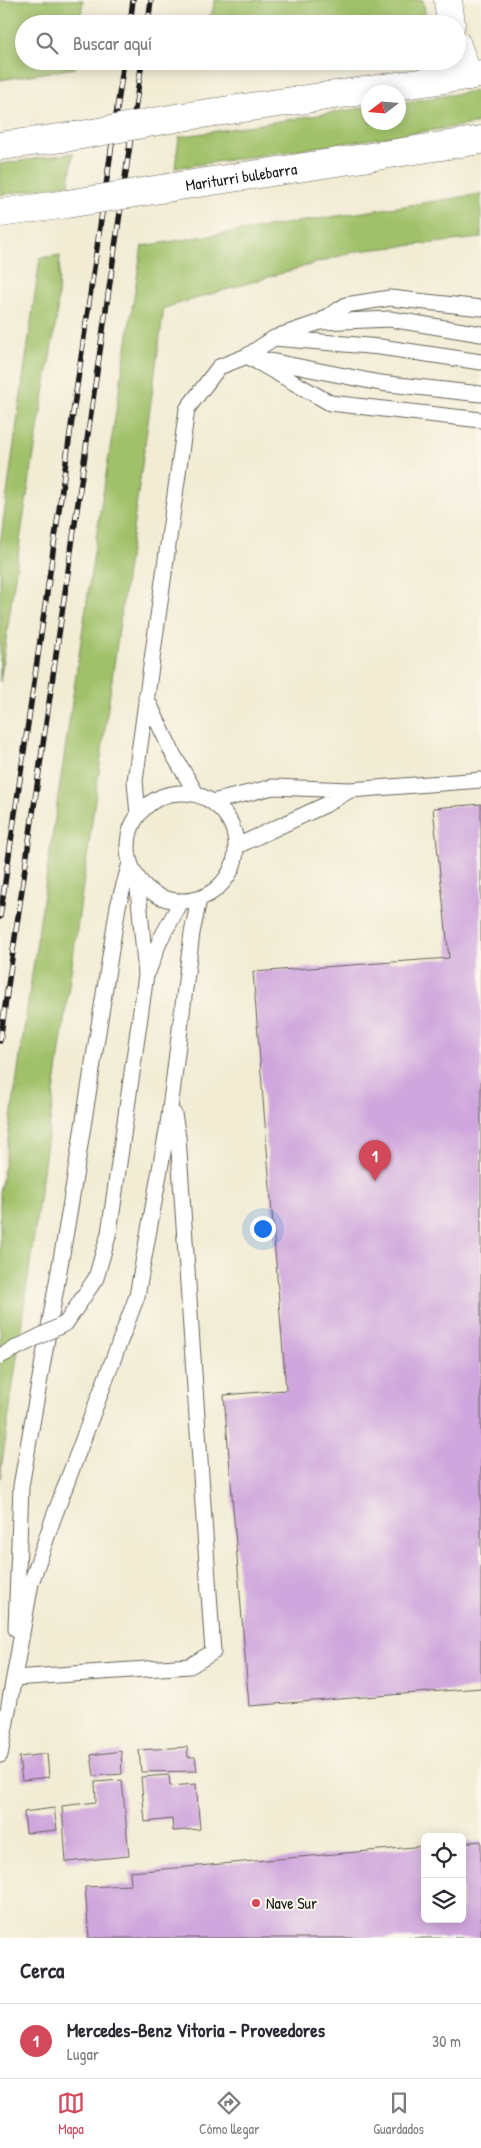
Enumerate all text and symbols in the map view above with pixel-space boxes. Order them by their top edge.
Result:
search box [15,15,466,70]
icon: search [33,29,61,57]
text: Buscar aquí [73,30,152,56]
north arrow [361,85,406,130]
street label: Mariturri bulebarra [184,157,298,196]
pin: 1 [359,1140,391,1181]
your location [250,1216,276,1242]
map controls [421,1833,466,1923]
button: locate [421,1833,466,1878]
button: layers [421,1878,466,1923]
place label: Nave Sur [266,1892,317,1914]
marker: Nave Sur [250,1897,262,1909]
text: Cerca [20,1956,64,1985]
text: Mercedes-Benz Vitoria - Proveedores [67,2017,325,2043]
text: 1 [33,2030,39,2052]
text: 30 m [432,2030,461,2052]
text: Lugar [67,2043,99,2065]
tab: Mapa [57,2089,85,2138]
tab: Cómo llegar [199,2089,259,2138]
tab: Guardados [373,2089,424,2138]

